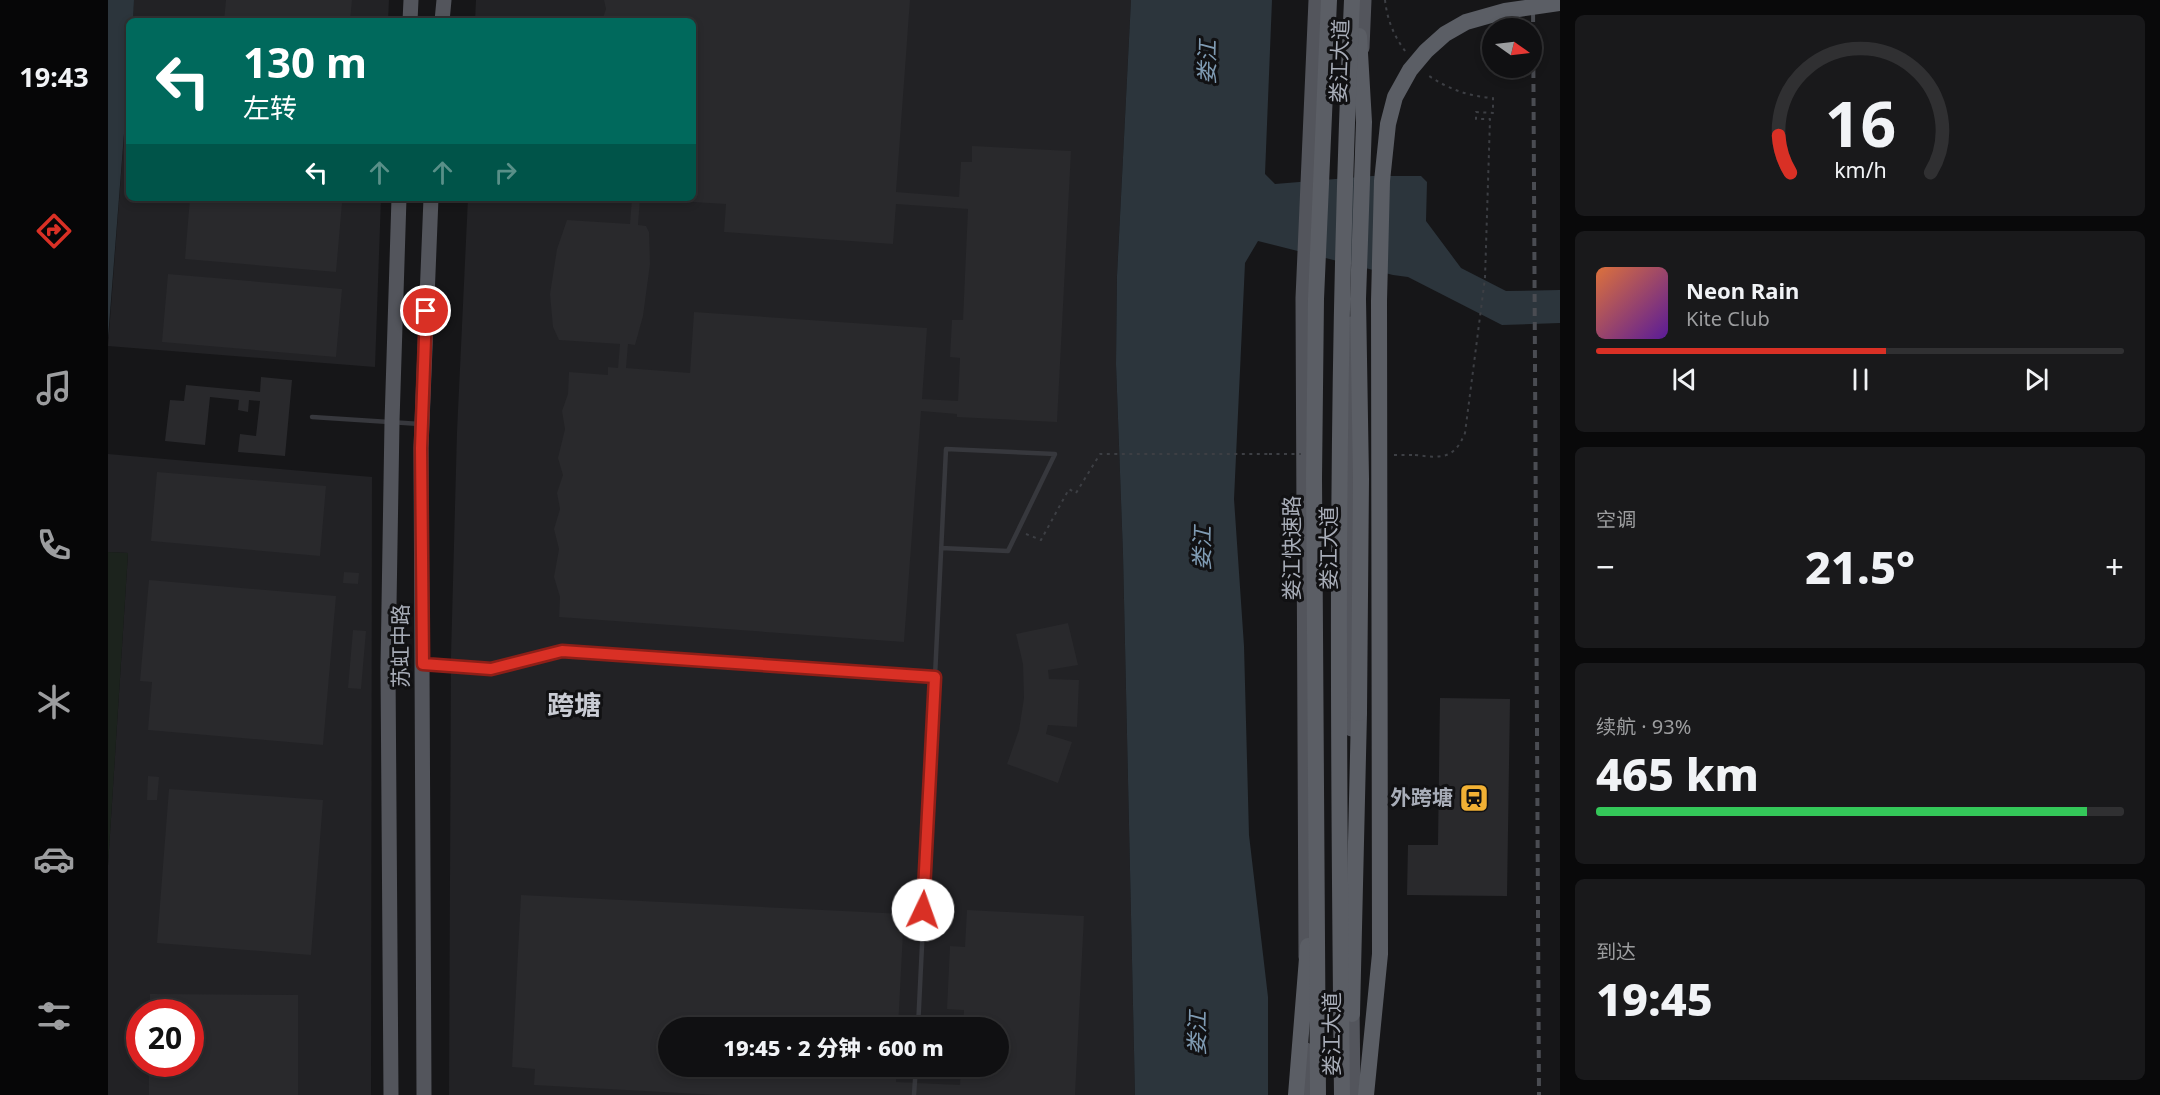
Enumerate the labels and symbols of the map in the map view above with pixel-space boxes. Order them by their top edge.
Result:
north arrow [1482,18,1542,78]
street label: 娄江大道 [1324,19,1354,103]
water label: 娄江 [1191,38,1221,84]
pin [400,285,451,336]
street label: 娄江快速路 [1277,496,1305,601]
street label: 娄江大道 [1314,506,1342,590]
water label: 娄江 [1186,524,1216,570]
street label: 苏虹中路 [386,604,414,688]
district label: 跨塘 [547,686,601,723]
station icon: 外跨塘 [1458,782,1490,814]
place label: 外跨塘 [1390,783,1453,811]
position arrow [891,878,955,942]
street label: 娄江大道 [1317,992,1345,1076]
speed limit sign: 20 [126,999,204,1077]
water label: 娄江 [1181,1009,1211,1055]

